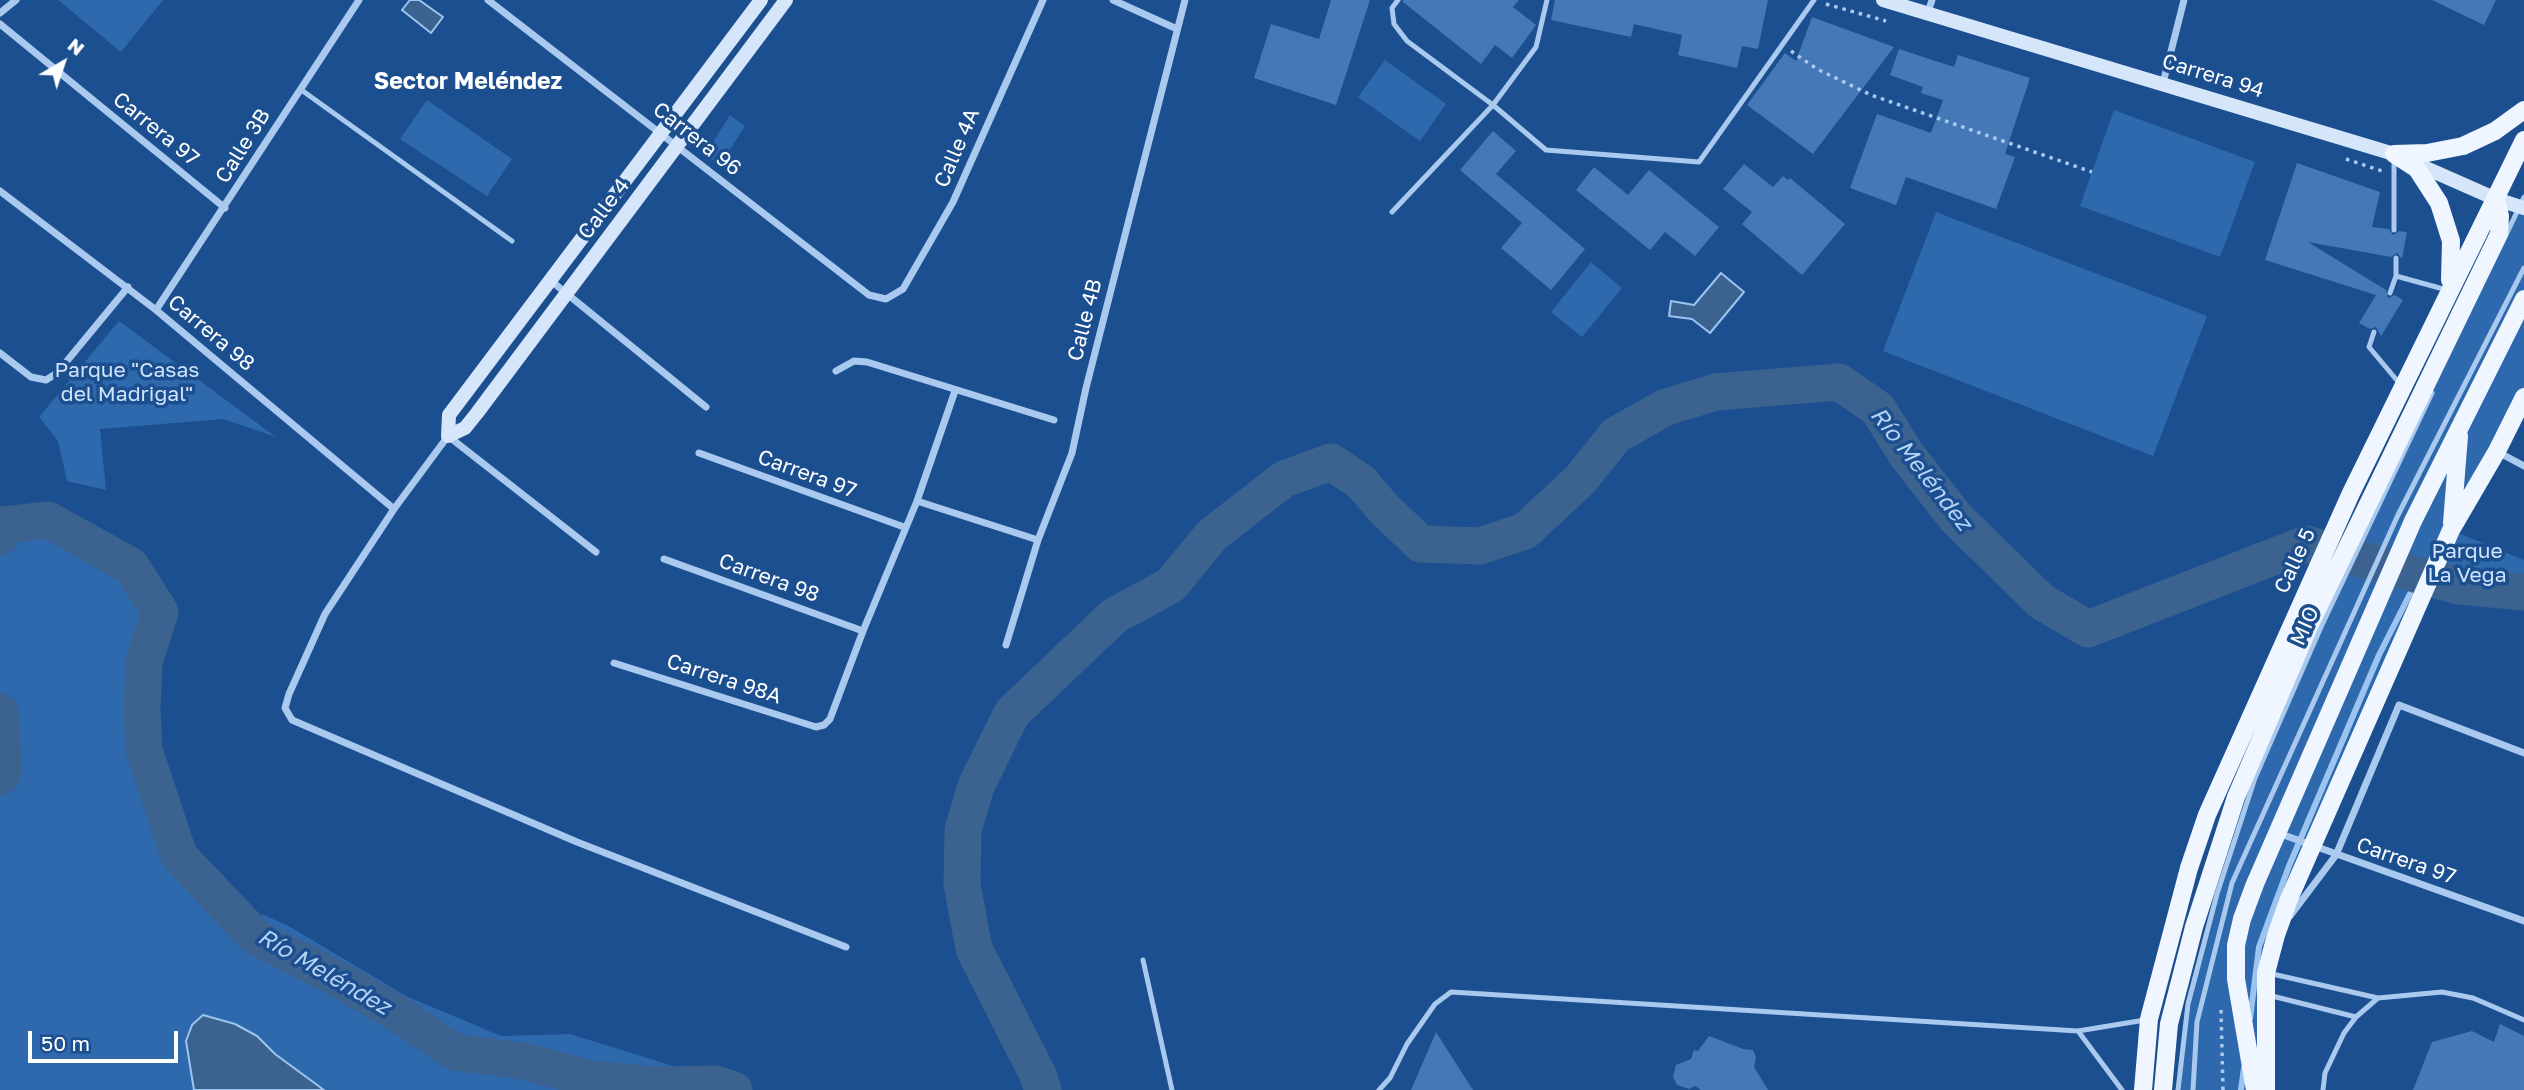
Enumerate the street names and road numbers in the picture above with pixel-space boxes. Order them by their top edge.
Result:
street label: Carrera 94 [2159,49,2267,103]
street label: Carrera 97 [108,87,204,171]
street label: Carrera 96 [648,97,746,181]
street label: Calle 3B [210,104,276,188]
street label: Calle 4A [929,105,985,191]
street label: Calle 4 [573,174,635,244]
street label: Calle 4B [1063,276,1107,364]
street label: Carrera 98 [163,290,259,376]
street label: Carrera 97 [754,444,860,504]
street label: Calle 5 [2269,524,2321,598]
street label: Carrera 98 [715,548,823,608]
street label: MIO [2285,603,2325,649]
street label: Carrera 98A [663,649,785,709]
street label: Carrera 97 [2353,832,2459,890]

